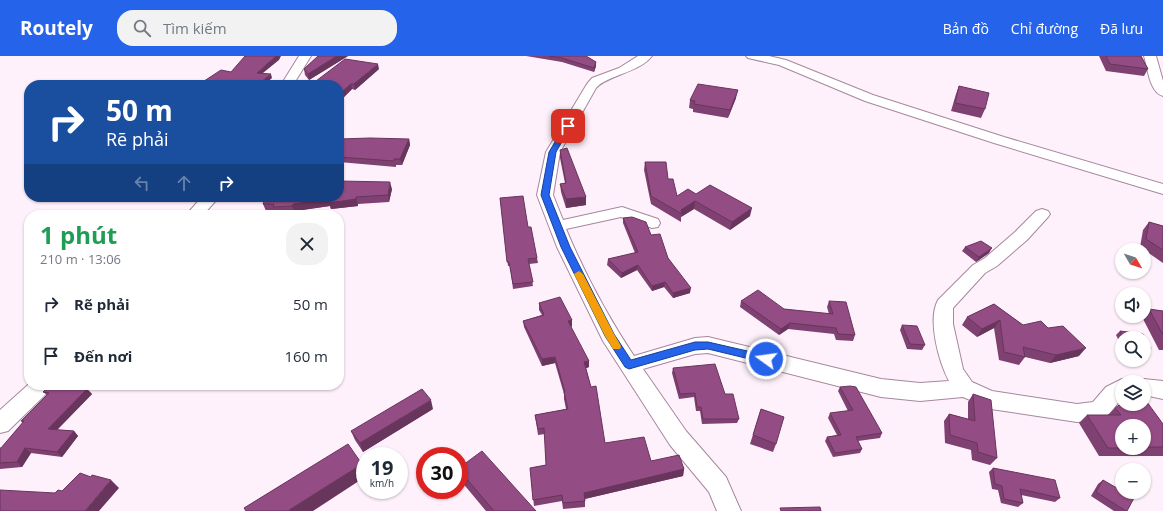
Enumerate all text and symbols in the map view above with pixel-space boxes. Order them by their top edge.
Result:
search box [117,10,397,46]
text: Routely [20,15,93,41]
icon: search [131,17,153,39]
text: Tìm kiếm [163,18,227,38]
text: Bản đồ [943,19,989,38]
text: Chỉ đường [1011,19,1078,38]
text: Đã lưu [1100,19,1143,38]
text: 50 m [106,91,173,129]
icon: right [40,96,92,148]
pin [551,109,585,143]
icon: arrive [557,115,579,137]
text: Rẽ phải [106,127,169,151]
icon: left [131,172,153,194]
icon: ahead [173,172,195,194]
icon: right [215,172,237,194]
text: 1 phút [40,218,117,251]
button: close [286,223,328,265]
north arrow [1115,243,1151,279]
map controls [1115,243,1151,499]
text: 210 m · 13:06 [40,250,121,268]
button: sound [1115,287,1151,323]
icon: right [40,293,62,315]
text: Rẽ phải [74,294,130,314]
text: 50 m [293,294,328,314]
button: search [1115,331,1151,367]
position arrow [745,338,787,380]
icon: arrive [40,345,62,367]
text: Đến nơi [74,346,132,366]
text: 160 m [284,346,328,366]
button: layers [1115,375,1151,411]
button: + [1115,419,1151,455]
speed limit sign: 30 [416,447,468,499]
text: 19 [371,454,393,481]
button: − [1115,463,1151,499]
text: km/h [370,476,394,490]

